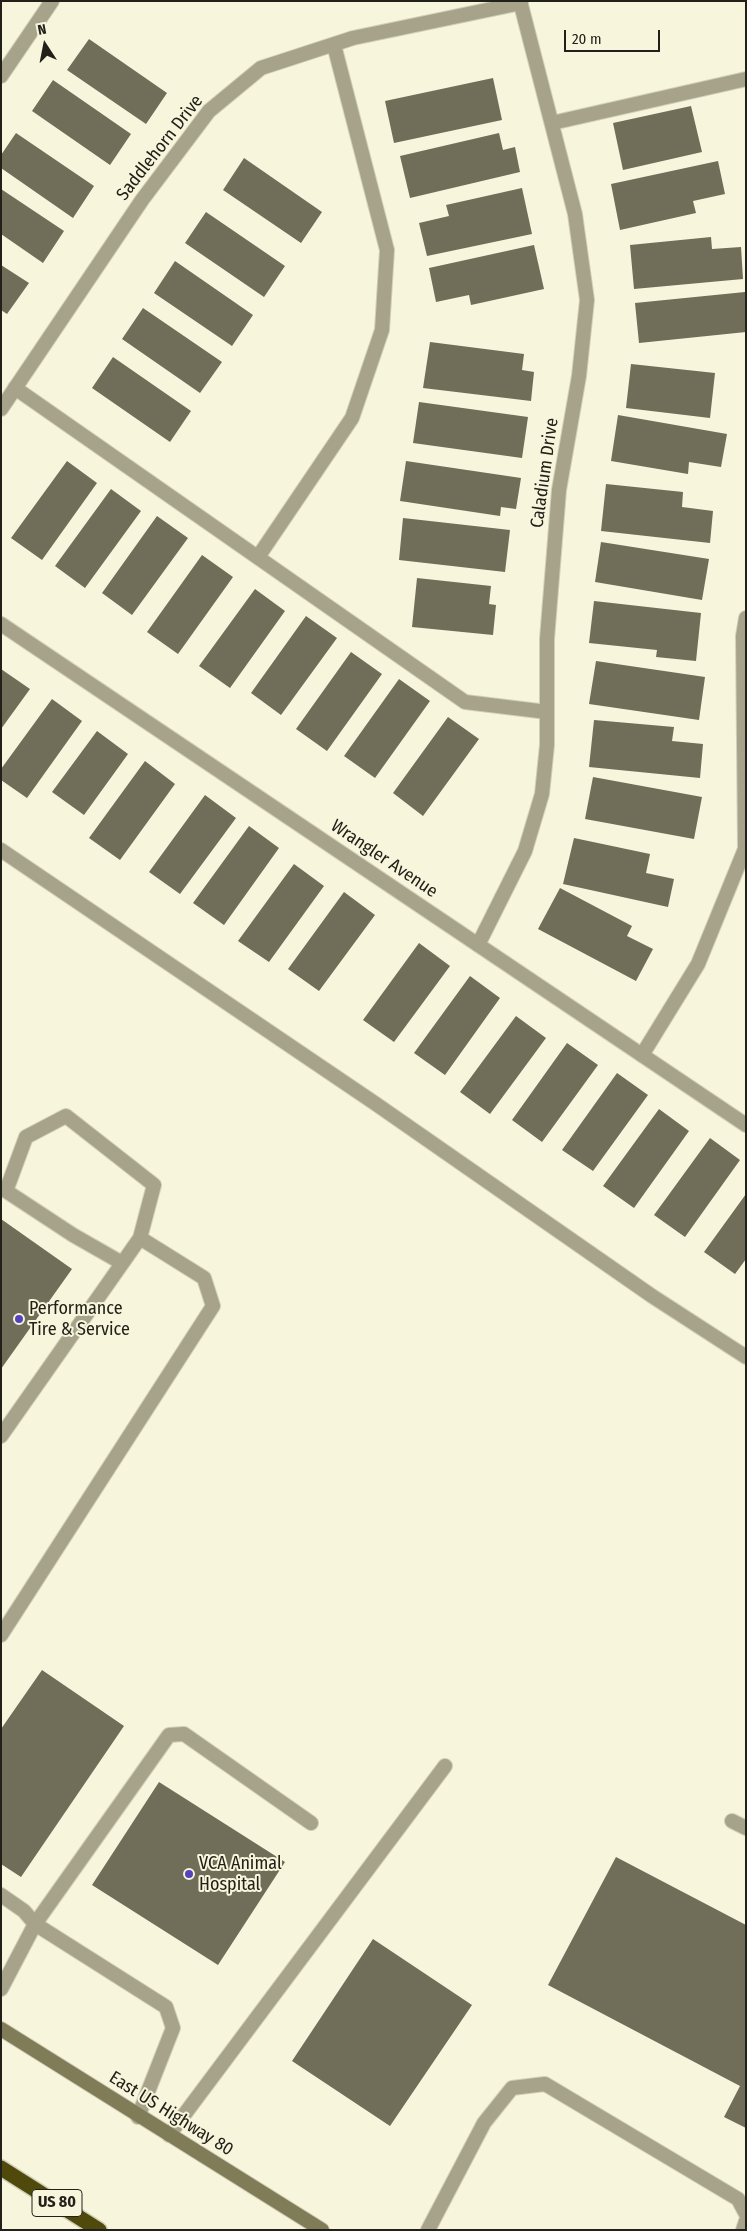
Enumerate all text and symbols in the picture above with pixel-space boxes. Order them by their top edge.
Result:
north arrow [20,20,70,70]
scale bar [567,20,663,52]
text: N [36,21,48,39]
text: 20 m [572,30,602,48]
street label: Saddlehorn Drive [112,91,208,205]
street label: Caladium Drive [527,417,563,529]
street label: Wrangler Avenue [327,815,441,903]
place label: Performance Tire & Service [29,1298,130,1340]
marker: Performance Tire & Service [13,1313,25,1325]
place label: VCA Animal Hospital [199,1853,282,1896]
marker: VCA Animal Hospital [183,1868,195,1880]
street label: East US Highway 80 [105,2067,237,2161]
road number: US 80 [32,2190,82,2216]

